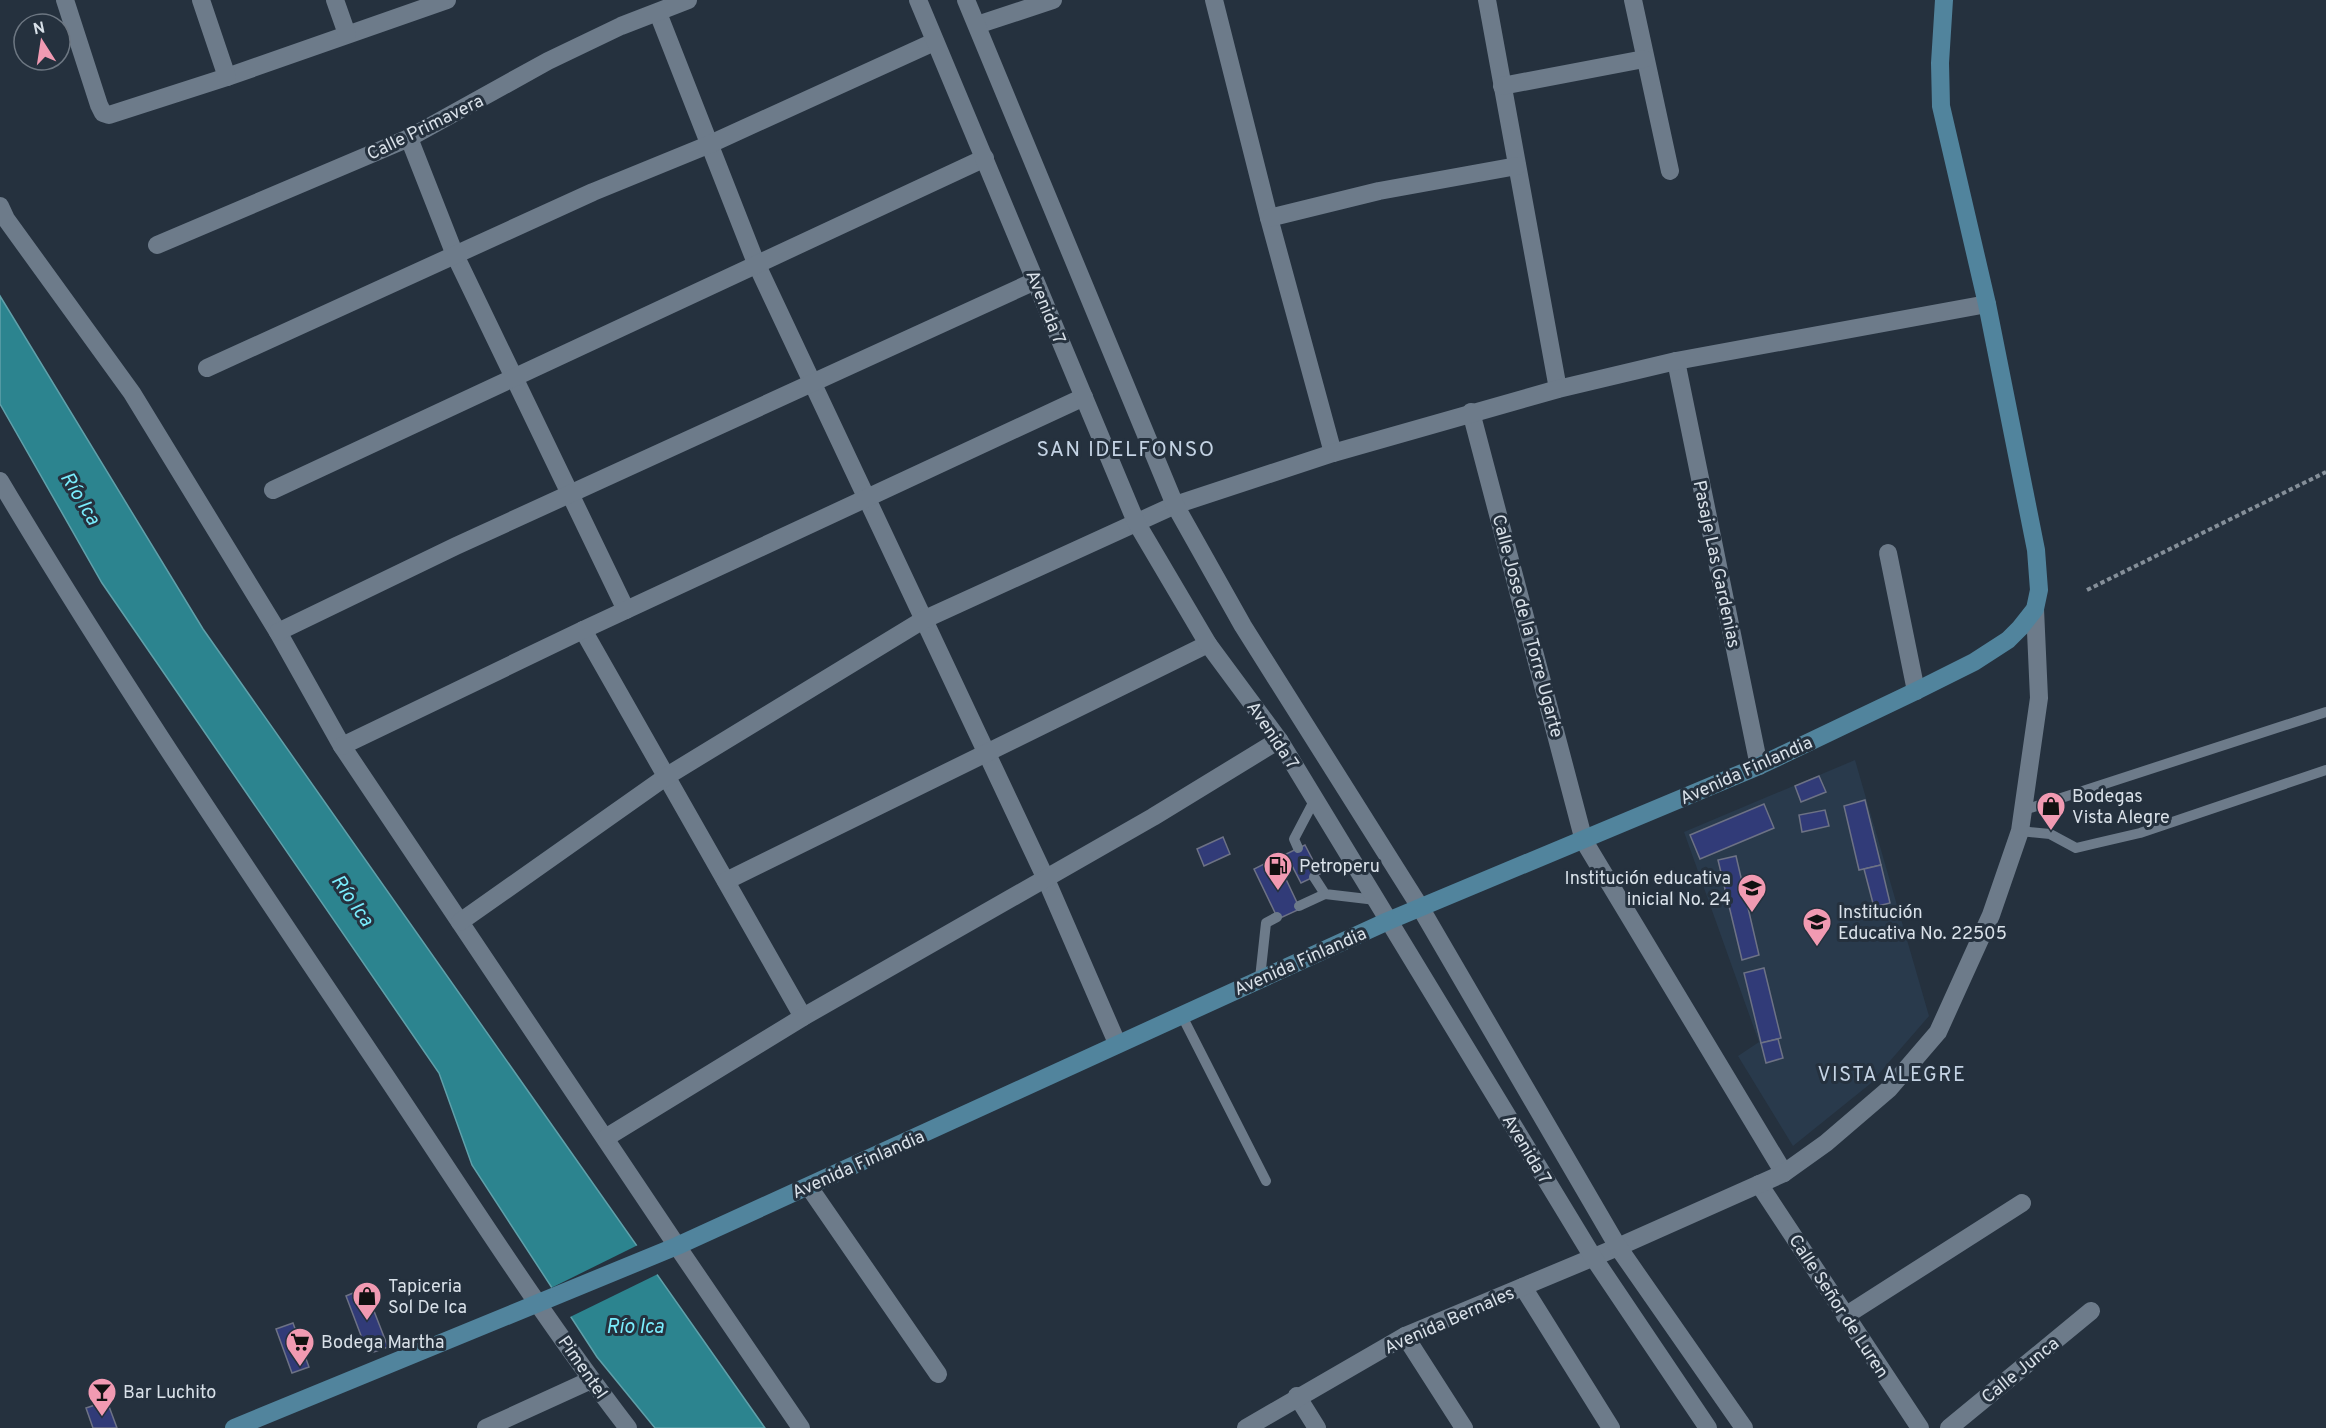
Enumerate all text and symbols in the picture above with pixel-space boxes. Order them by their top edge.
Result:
north arrow [12,12,72,72]
text: N [32,18,47,40]
street label: Calle Primavera [363,90,488,167]
street label: Avenida 7 [1019,267,1070,348]
district label: SAN IDELFONSO [1036,437,1216,464]
water label: Río Ica [53,468,106,531]
street label: Pasaje Las Gardenias [1687,478,1745,650]
street label: Calle Jose de la Torre Ugarte [1486,512,1567,741]
street label: Avenida 7 [1241,697,1303,774]
street label: Avenida Finlandia [1677,732,1816,811]
place label: Bodegas Vista Alegre [2072,786,2170,830]
shop icon: Bodegas Vista Alegre [2035,790,2067,832]
fuel station icon: Petroperu [1262,850,1294,892]
place label: Petroperu [1299,856,1380,879]
place label: Institución educativa inicial No. 24 [1565,868,1731,912]
water label: Río Ica [324,870,379,933]
school or university icon: Institución educativa inicial No. 24 [1736,872,1768,914]
place label: Institución Educativa No. 22505 [1838,902,2007,946]
school or university icon: Institución Educativa No. 22505 [1801,906,1833,948]
street label: Avenida Finlandia [1231,923,1370,1002]
district label: VISTA ALEGRE [1817,1063,1967,1089]
street label: Avenida 7 [1496,1111,1556,1189]
street label: Avenida Finlandia [789,1126,928,1205]
street label: Calle Señor de Luren [1783,1231,1893,1383]
place label: Tapiceria Sol De Ica [388,1276,467,1320]
shop icon: Tapiceria Sol De Ica [351,1280,383,1322]
street label: Avenida Bernales [1381,1282,1518,1360]
water label: Río Ica [606,1315,665,1341]
supermarket icon: Bodega Martha [284,1326,316,1368]
place label: Bodega Martha [321,1332,444,1355]
street label: Pimentel [552,1332,612,1404]
street label: Calle Junca [1977,1333,2064,1409]
bar icon: Bar Luchito [86,1376,118,1418]
place label: Bar Luchito [123,1382,216,1405]

